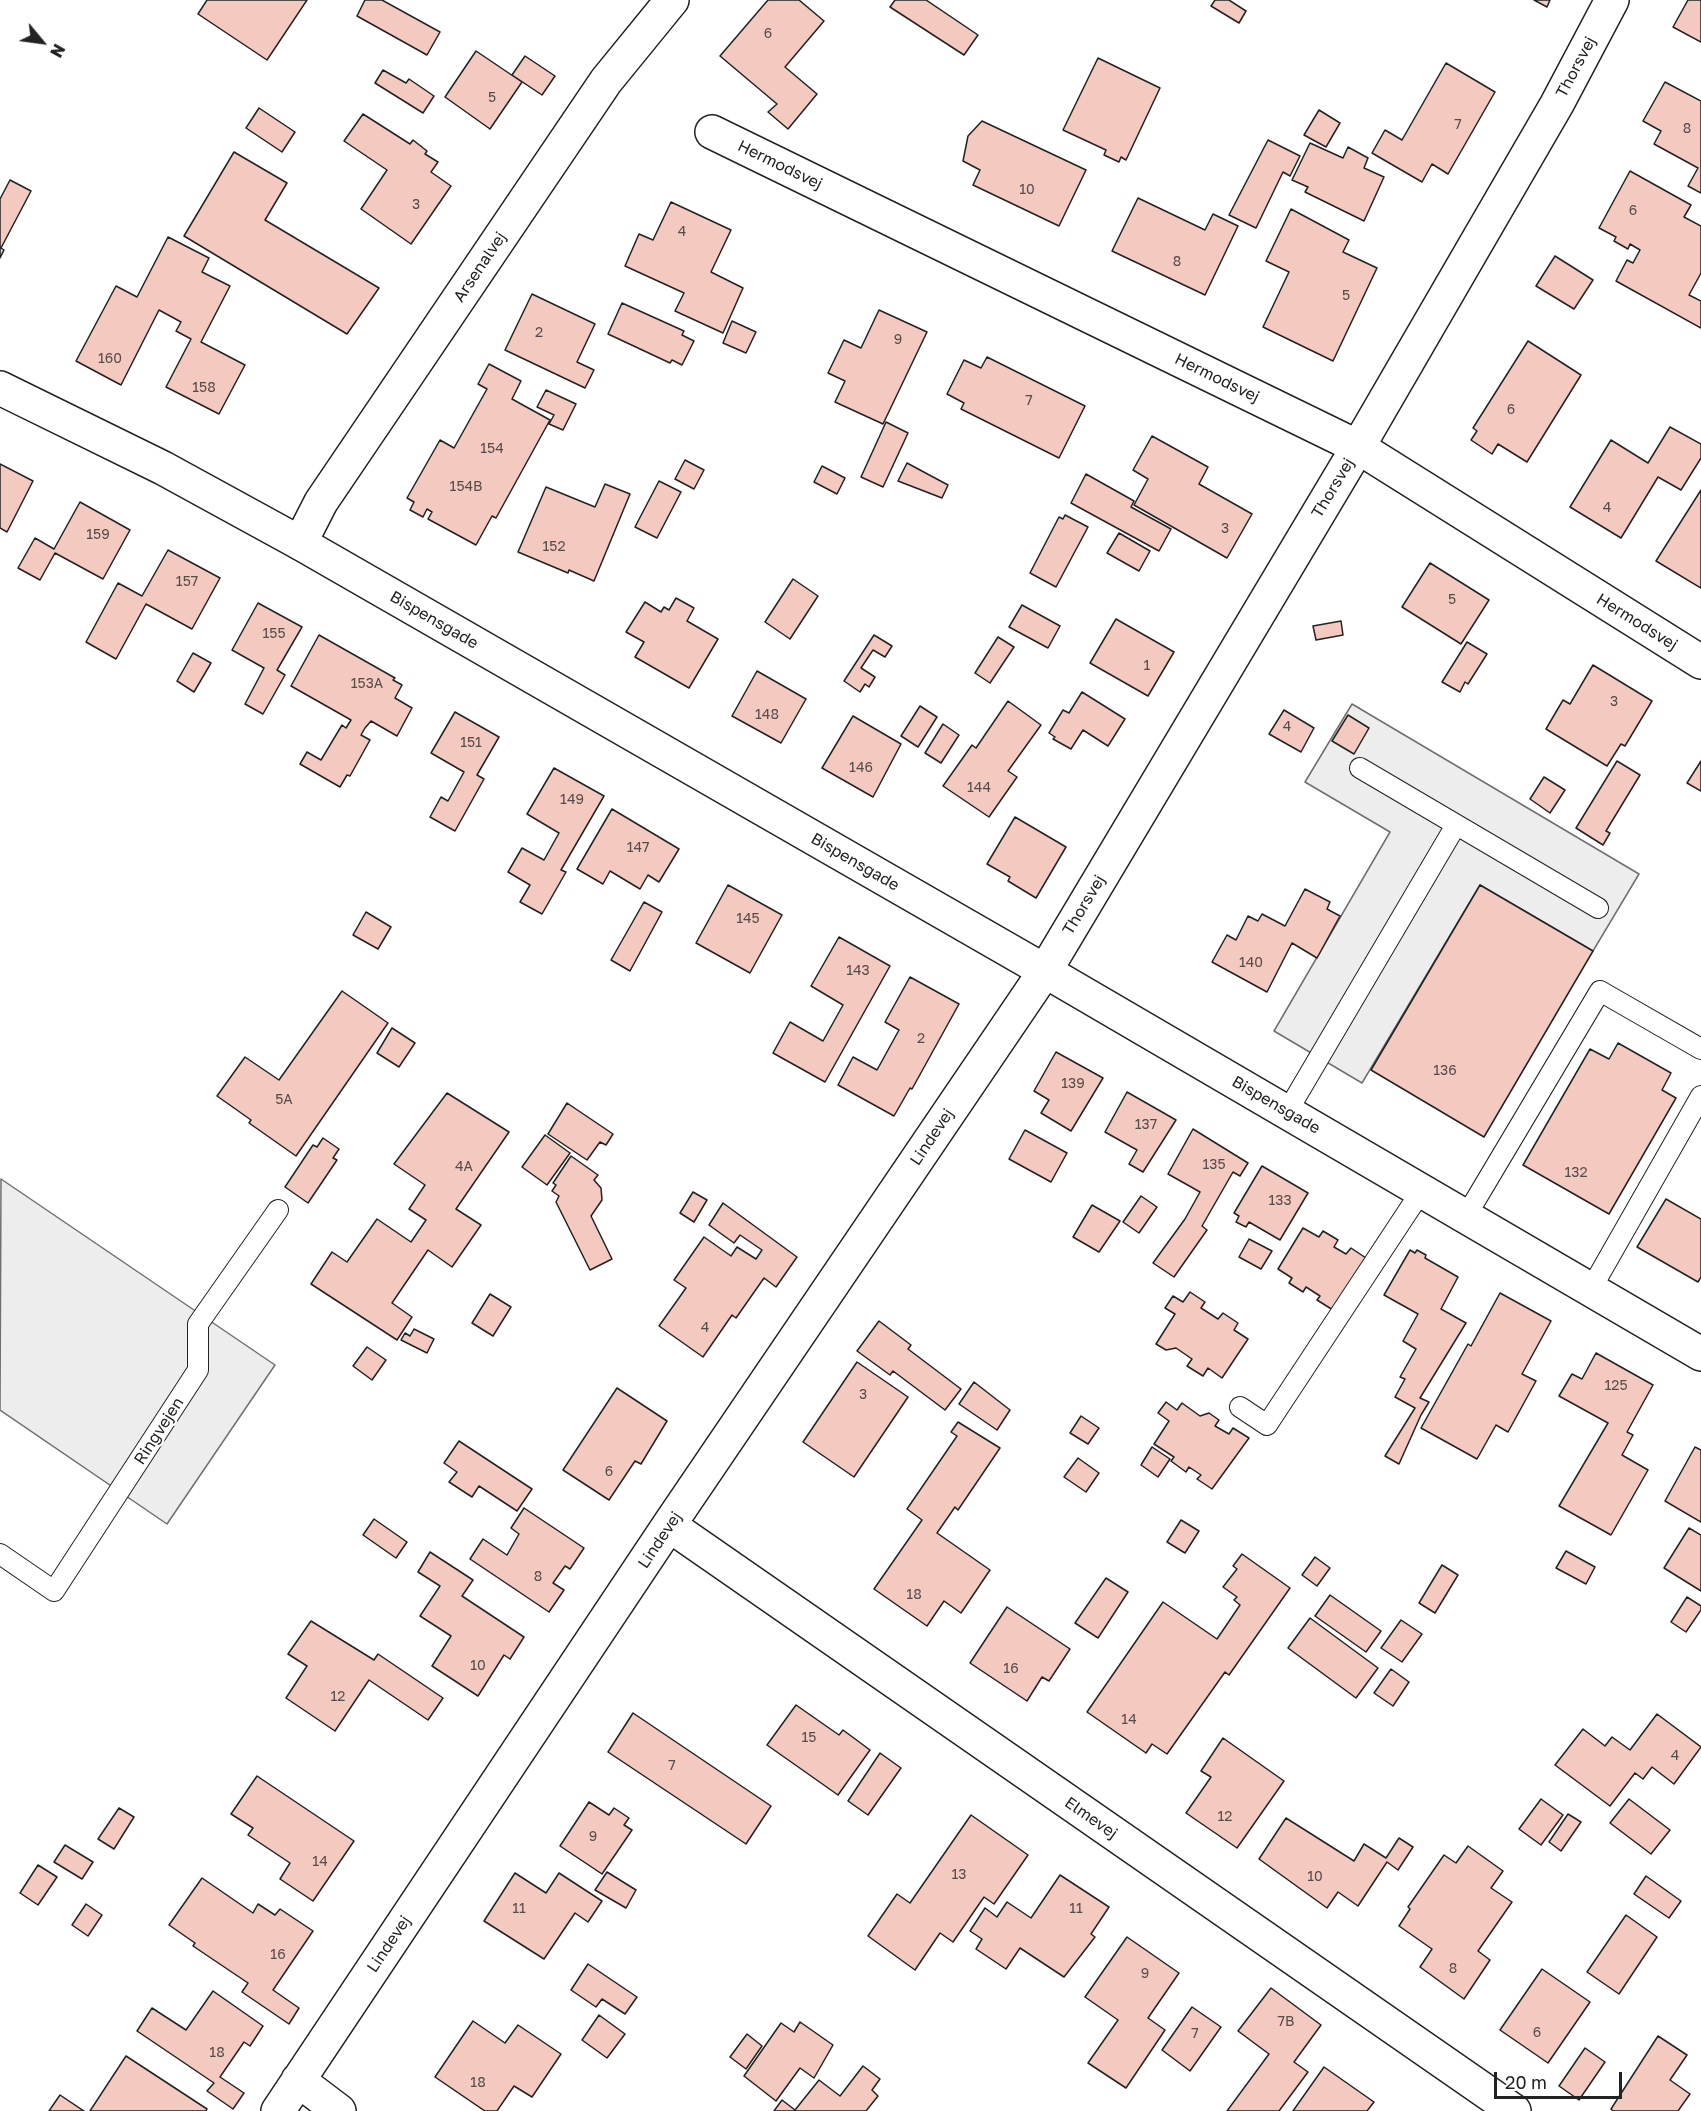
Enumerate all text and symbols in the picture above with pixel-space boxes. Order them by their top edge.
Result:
north arrow [12,12,72,72]
house number: 6 [764,26,772,42]
street label: Thorsvej [1552,33,1600,101]
text: N [46,41,69,61]
house number: 5 [488,90,496,106]
house number: 7 [1454,117,1462,133]
house number: 8 [1683,121,1691,137]
street label: Hermodsvej [734,136,826,194]
house number: 10 [1019,182,1035,198]
house number: 3 [412,197,420,213]
house number: 6 [1629,203,1637,219]
house number: 4 [678,224,686,240]
street label: Arsenalvej [450,228,510,306]
house number: 8 [1173,254,1181,270]
house number: 5 [1342,288,1350,304]
house number: 2 [535,325,543,341]
house number: 9 [894,332,902,348]
street label: Hermodsvej [1171,349,1263,407]
house number: 160 [98,351,122,367]
house number: 158 [192,380,216,396]
house number: 7 [1025,393,1033,409]
house number: 6 [1507,402,1515,418]
house number: 154 [480,441,504,457]
street label: Thorsvej [1308,455,1358,521]
house number: 154B [450,479,482,495]
house number: 4 [1603,500,1611,516]
house number: 3 [1221,521,1229,537]
house number: 159 [86,527,110,543]
house number: 152 [542,539,566,555]
house number: 157 [176,574,198,590]
street label: Bispensgade [386,587,482,653]
street label: Hermodsvej [1593,589,1681,655]
house number: 5 [1448,592,1456,608]
house number: 155 [262,626,286,642]
house number: 1 [1144,658,1150,674]
house number: 153A [351,676,383,692]
house number: 3 [1610,694,1618,710]
house number: 148 [755,707,779,723]
house number: 4 [1283,719,1291,735]
house number: 151 [460,735,482,751]
house number: 146 [849,760,873,776]
house number: 144 [967,780,991,796]
house number: 149 [560,792,584,808]
street label: Bispensgade [807,829,903,895]
house number: 147 [627,840,649,856]
street label: Thorsvej [1059,872,1109,938]
house number: 145 [736,911,760,927]
house number: 140 [1239,955,1263,971]
house number: 143 [846,963,870,979]
house number: 2 [917,1031,925,1047]
house number: 136 [1433,1063,1457,1079]
street label: Bispensgade [1228,1072,1324,1138]
house number: 139 [1061,1076,1085,1092]
house number: 5A [275,1092,293,1108]
street label: Lindevej [906,1105,958,1169]
house number: 137 [1135,1117,1157,1133]
house number: 135 [1202,1157,1226,1173]
house number: 4A [455,1159,473,1175]
house number: 132 [1564,1165,1588,1181]
house number: 133 [1268,1193,1292,1209]
house number: 4 [701,1320,709,1336]
house number: 125 [1604,1378,1628,1394]
house number: 3 [859,1387,867,1403]
street label: Ringvejen [130,1394,188,1468]
house number: 6 [605,1464,613,1480]
street label: Lindevej [634,1508,686,1572]
house number: 8 [534,1569,542,1585]
house number: 18 [906,1587,922,1603]
house number: 10 [470,1658,486,1674]
house number: 16 [1003,1661,1019,1677]
house number: 12 [331,1689,345,1705]
house number: 14 [1121,1712,1137,1728]
house number: 15 [802,1730,816,1746]
house number: 4 [1671,1748,1679,1764]
house number: 7 [668,1758,676,1774]
street label: Elmevej [1061,1793,1121,1843]
house number: 12 [1218,1809,1232,1825]
house number: 9 [589,1829,597,1845]
house number: 14 [312,1854,328,1870]
house number: 13 [952,1867,966,1883]
house number: 10 [1307,1869,1323,1885]
house number: 11 [512,1901,526,1917]
house number: 11 [1069,1901,1083,1917]
street label: Lindevej [363,1912,415,1976]
house number: 16 [270,1947,286,1963]
house number: 8 [1449,1961,1457,1977]
house number: 9 [1141,1966,1149,1982]
house number: 7B [1278,2014,1294,2030]
house number: 6 [1533,2025,1541,2041]
house number: 7 [1191,2026,1199,2042]
house number: 18 [209,2045,225,2061]
scale bar [1497,2060,1624,2098]
text: 20 m [1505,2071,1547,2093]
house number: 18 [470,2075,486,2091]

